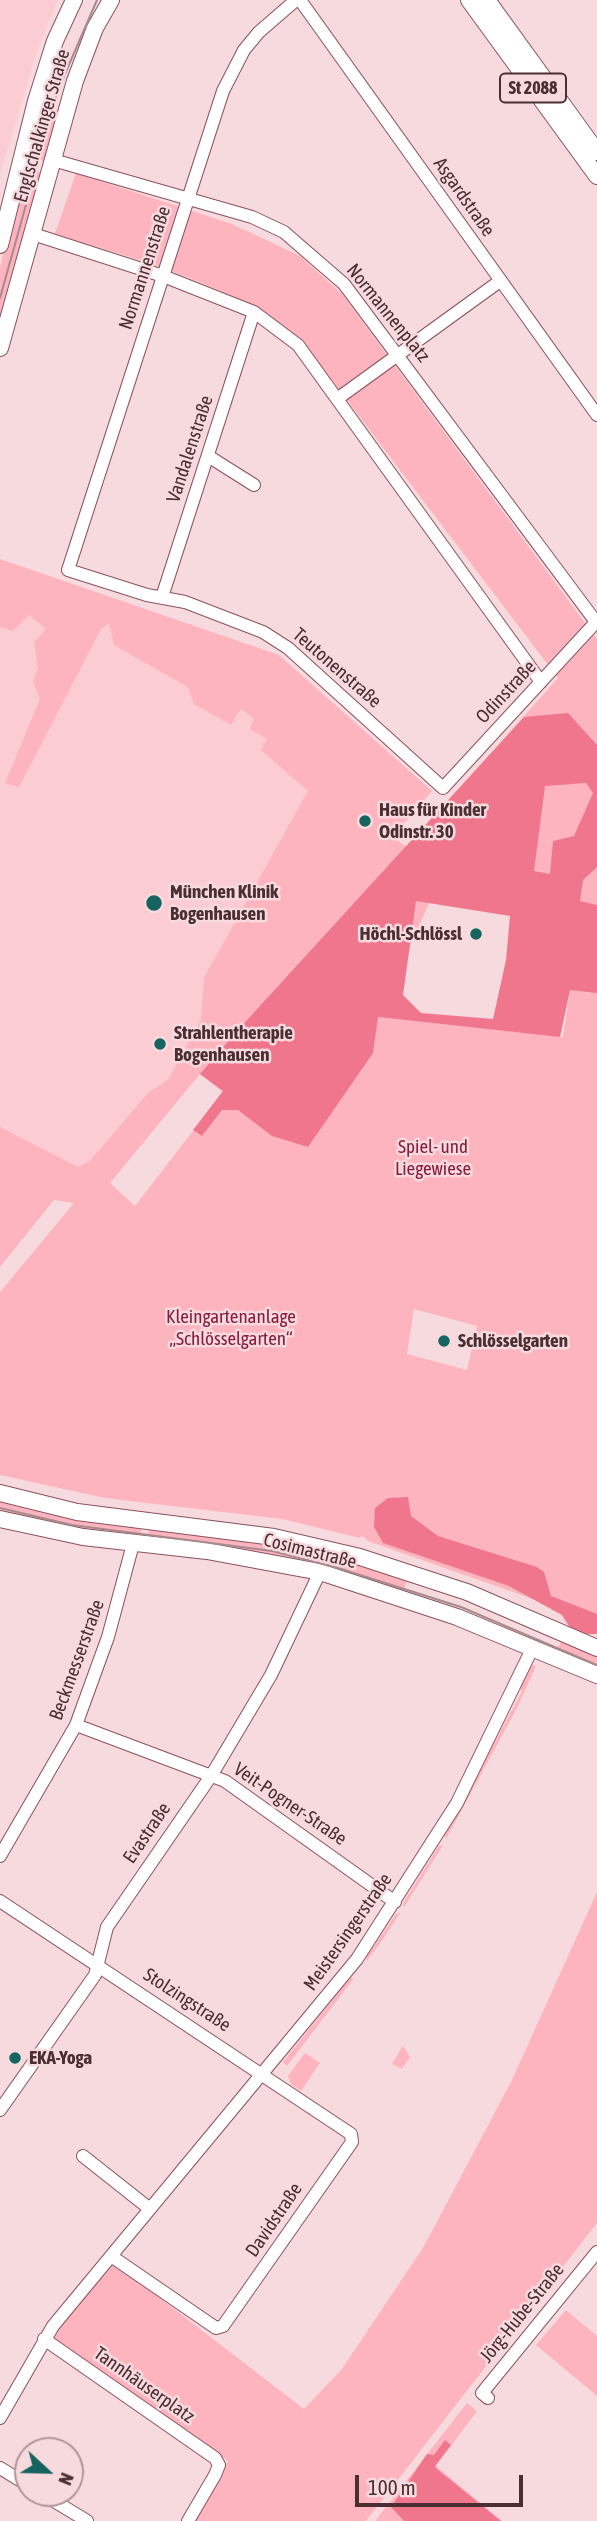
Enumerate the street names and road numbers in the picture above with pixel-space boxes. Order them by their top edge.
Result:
street label: Englschalkinger Straße [9,47,75,205]
road number: St 2088 [500,74,566,102]
street label: Asgardstraße [429,153,499,241]
street label: Normannenstraße [114,203,176,333]
street label: Normannenplatz [341,259,435,367]
street label: Vandalenstraße [162,393,218,505]
street label: Teutonenstraße [288,623,386,713]
street label: Odinstraße [471,656,541,728]
street label: Cosimastraße [261,1528,359,1574]
street label: Beckmesserstraße [45,1597,109,1723]
street label: Veit-Pogner-Straße [229,1758,351,1850]
street label: Evastraße [118,1798,176,1868]
street label: Meistersingerstraße [299,1869,397,1995]
street label: Stolzingstraße [139,1963,235,2037]
street label: Davidstraße [241,2179,307,2261]
street label: Jörg-Hube-Straße [475,2259,569,2367]
street label: Tannhäuserplatz [89,2342,199,2428]

